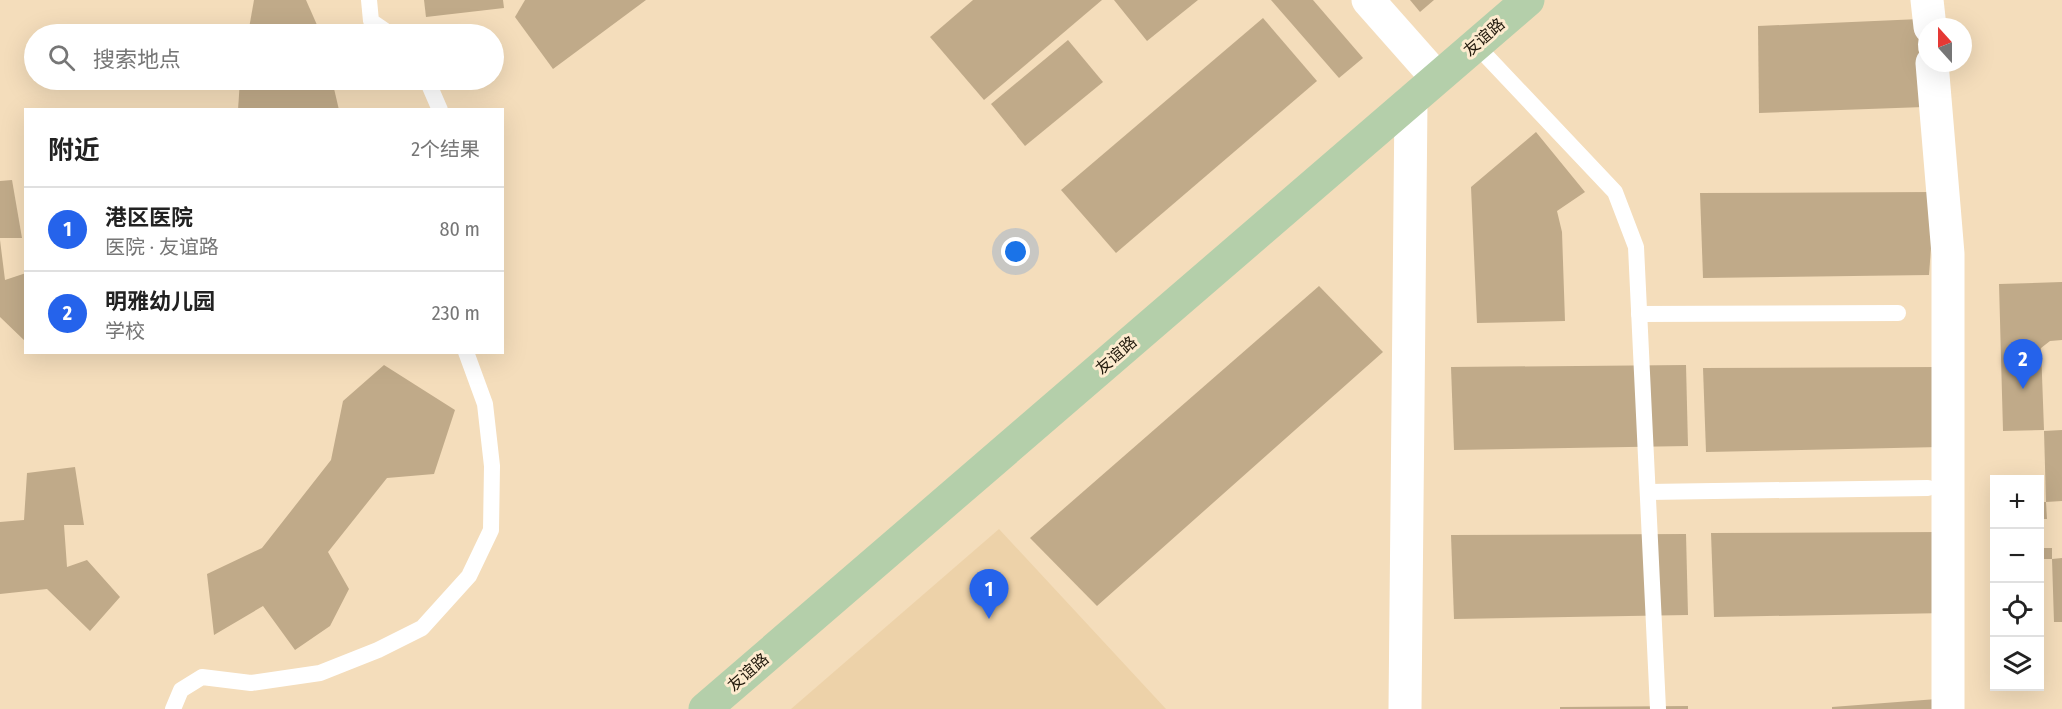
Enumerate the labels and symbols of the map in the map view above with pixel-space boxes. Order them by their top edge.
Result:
street label: 友谊路 [1460,14,1508,60]
north arrow [1918,18,1972,72]
your location [1001,237,1030,266]
street label: 友谊路 [1092,332,1140,378]
pin: 2 [2004,340,2042,389]
pin: 1 [970,570,1008,619]
street label: 友谊路 [724,649,772,695]

